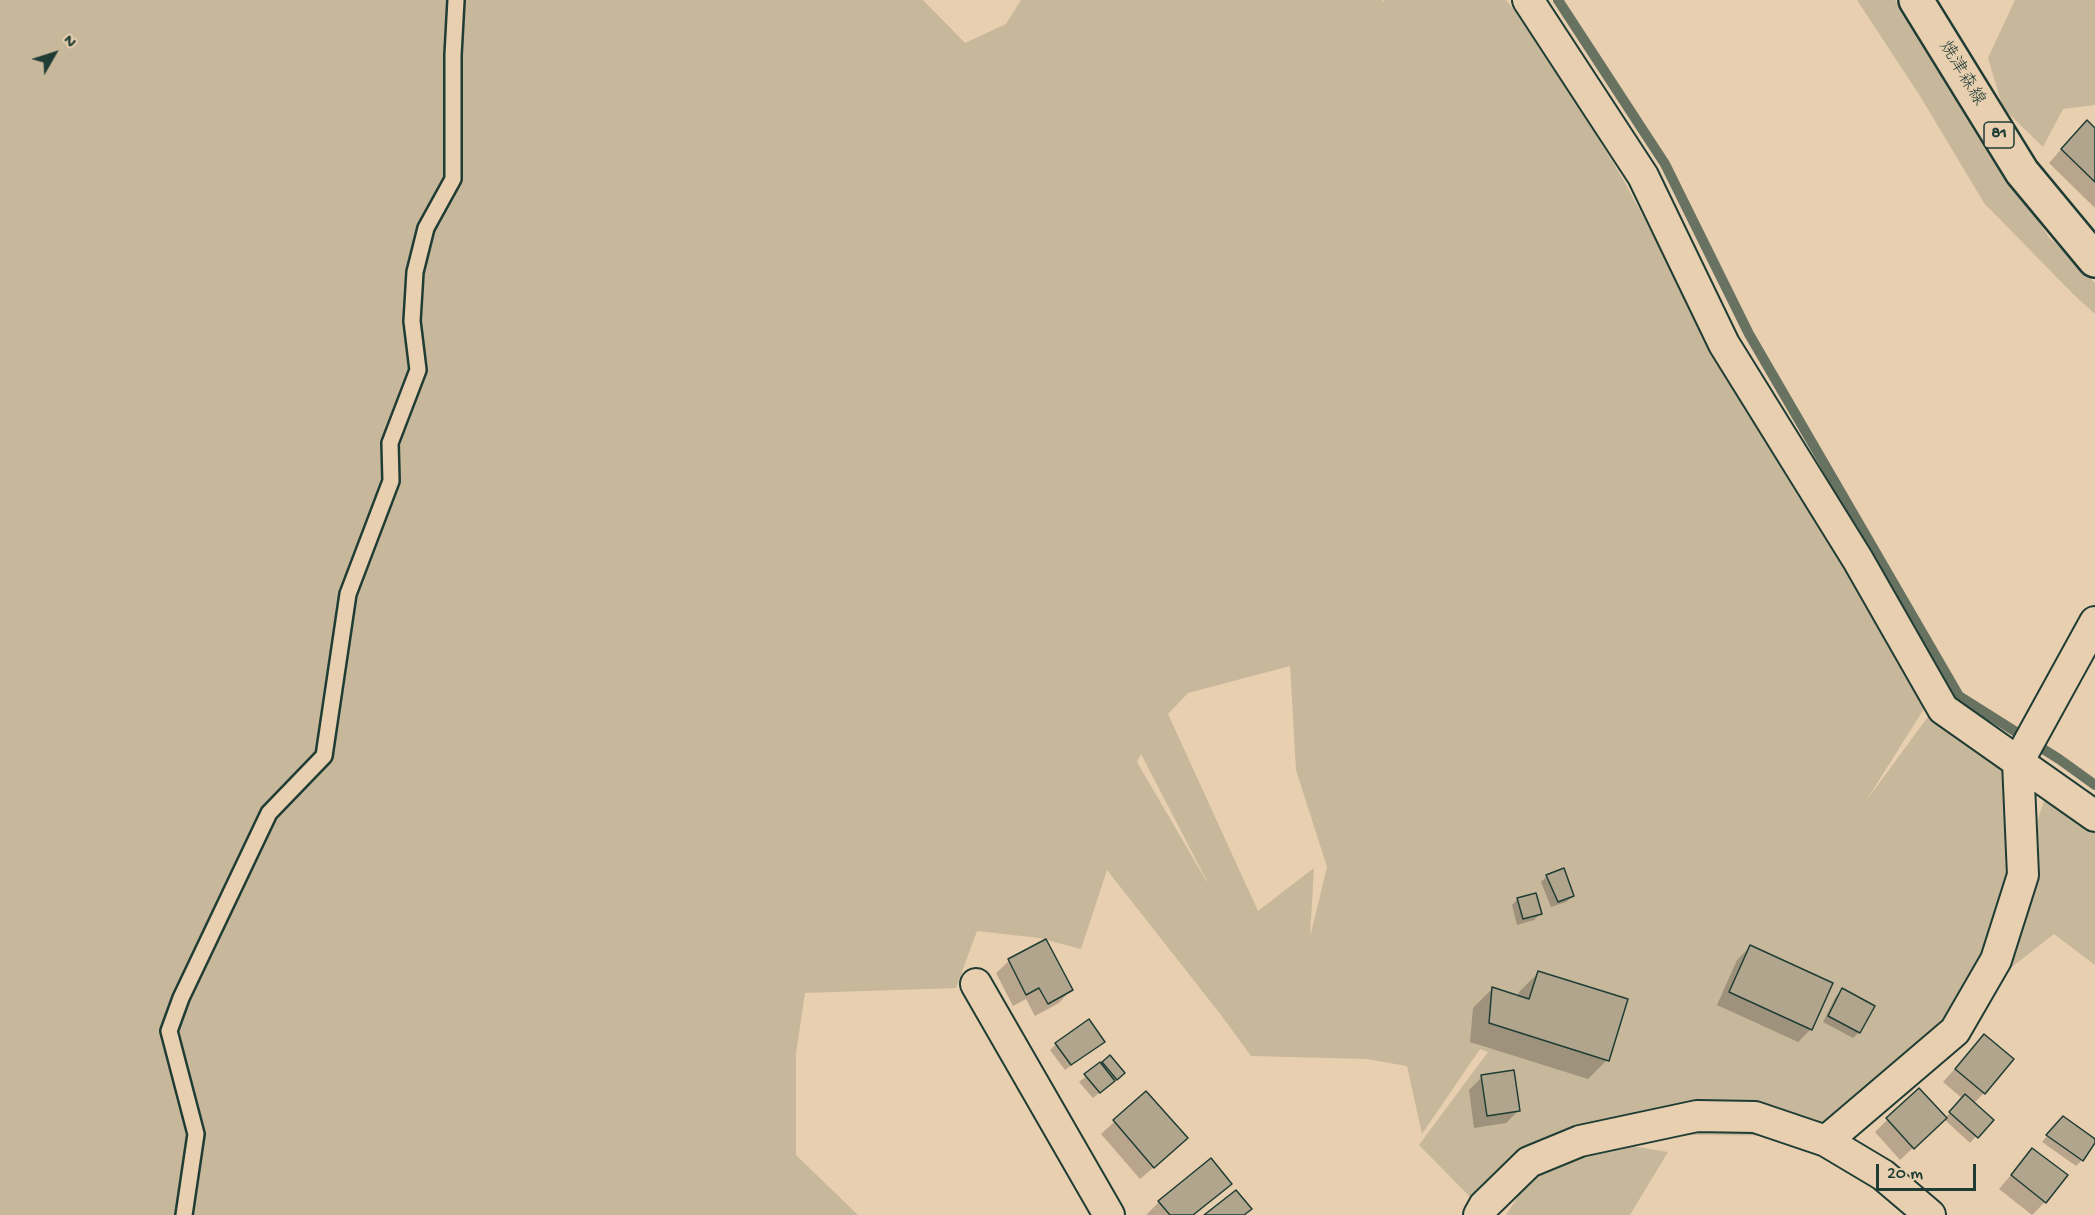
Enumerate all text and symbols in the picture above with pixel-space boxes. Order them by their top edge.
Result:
north arrow [24,24,84,84]
text: N [58,32,79,52]
street label: 焼津森線 [1933,38,1989,110]
road number: 81 [1984,122,2014,148]
scale bar [1879,1152,1980,1190]
text: 20 m [1887,1164,1923,1185]

